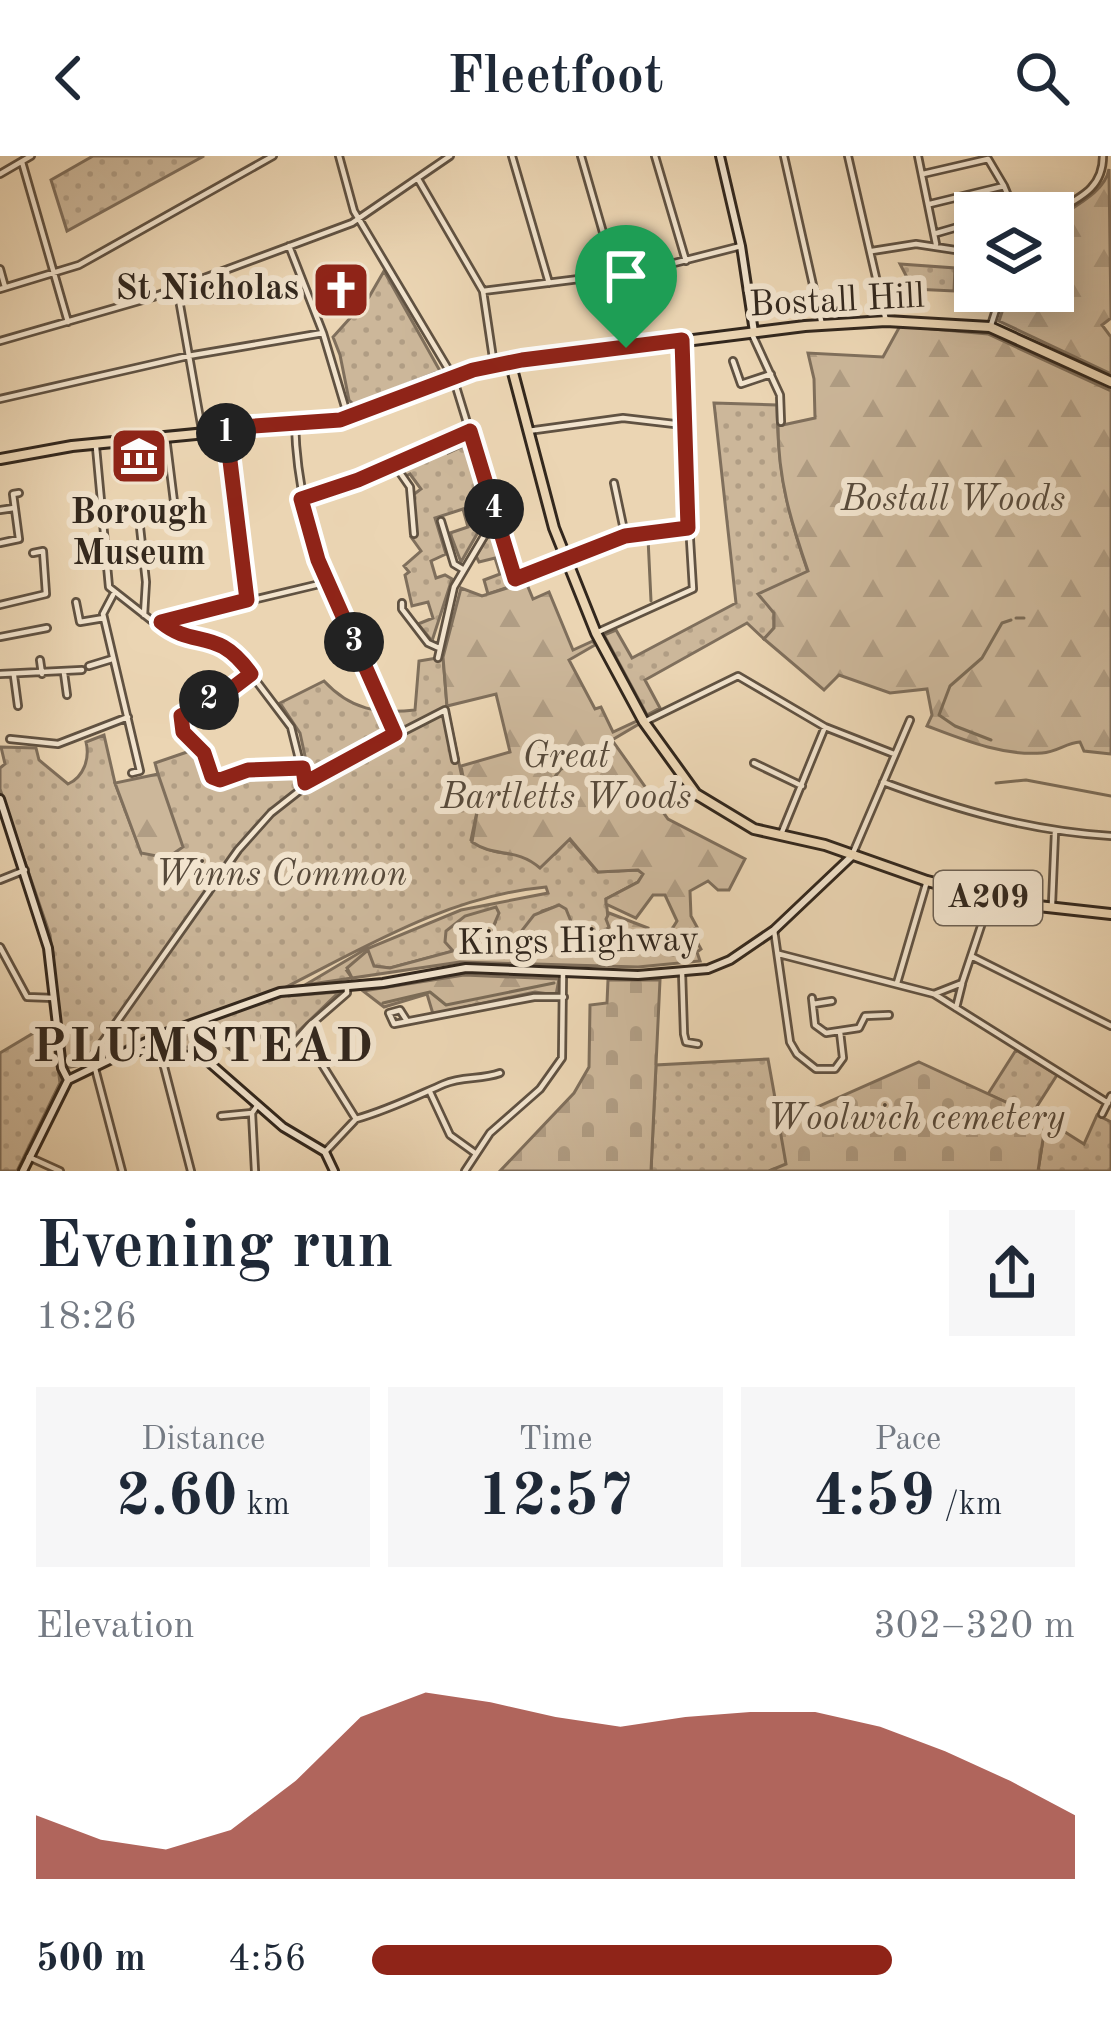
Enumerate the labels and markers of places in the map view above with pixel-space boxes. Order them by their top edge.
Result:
pin [575,225,677,348]
church icon: St Nicholas [310,259,372,321]
place label: St Nicholas [115,272,299,308]
pin: 1 [196,403,256,463]
museum icon: Borough Museum [108,425,170,487]
pin: 4 [464,479,524,539]
place label: Borough Museum [70,496,208,573]
pin: 3 [324,612,384,672]
pin: 2 [179,670,239,730]

